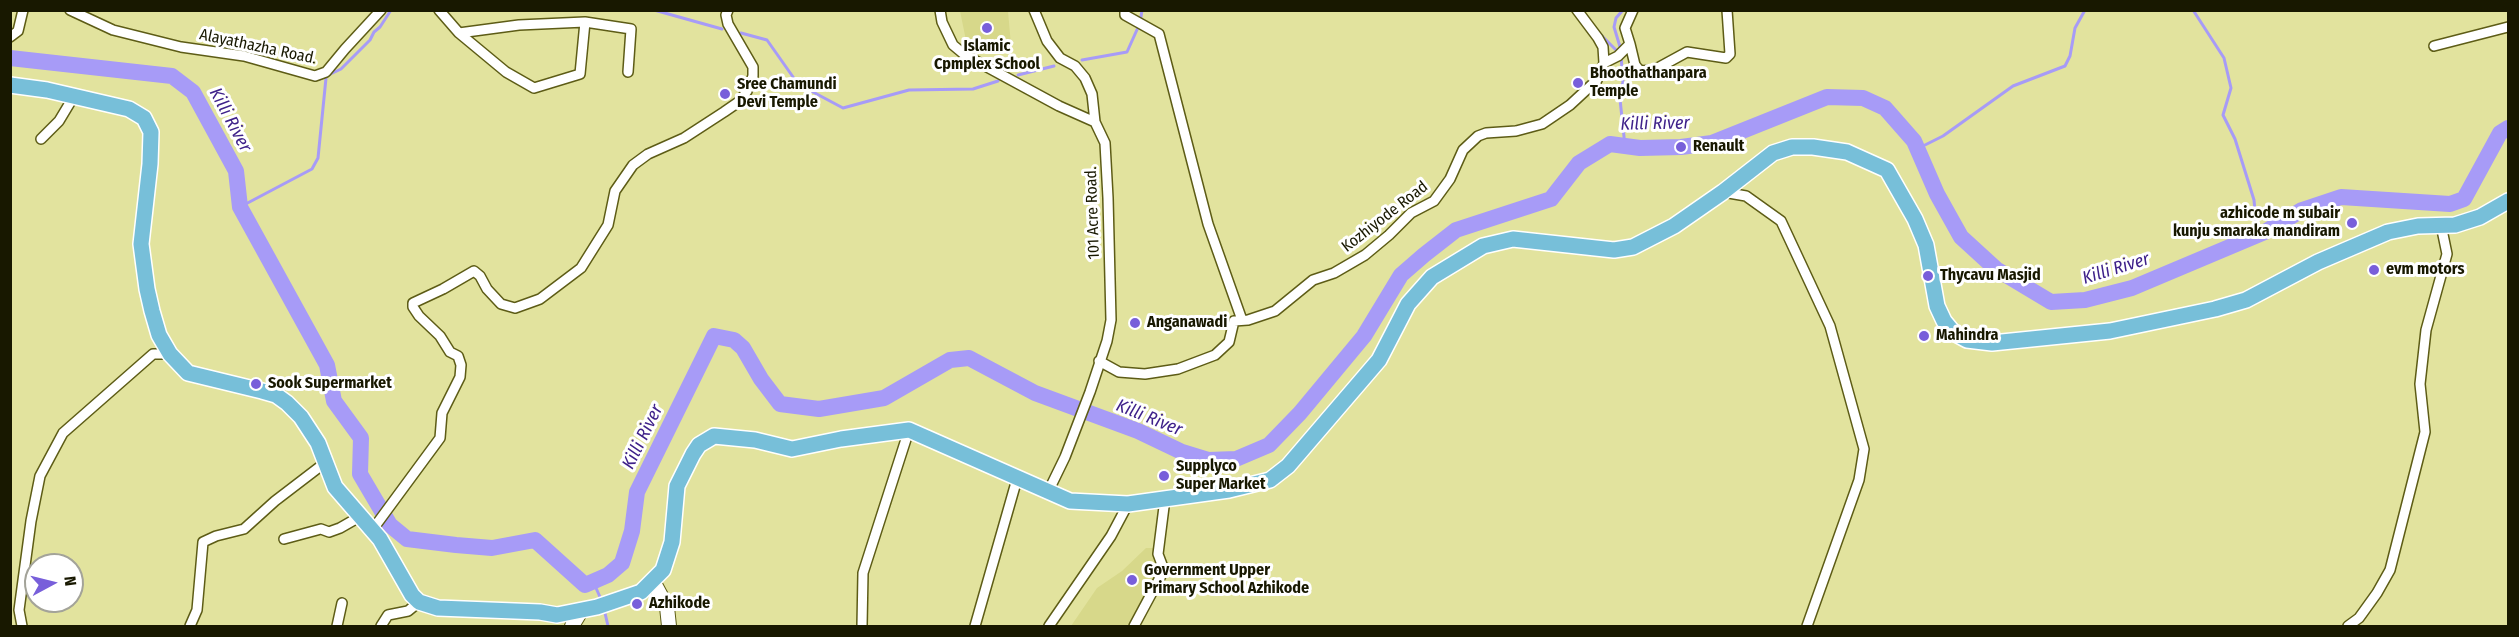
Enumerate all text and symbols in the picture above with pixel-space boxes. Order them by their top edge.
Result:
marker: Islamic Cpmplex School [980,21,994,35]
street label: Alayathazha Road. [198,25,318,69]
place label: Islamic Cpmplex School [934,37,1040,75]
place label: Bhoothathanpara Temple [1590,64,1707,102]
place label: Sree Chamundi Devi Temple [737,75,837,113]
marker: Bhoothathanpara Temple [1571,76,1585,90]
water label: Killi River [204,84,256,156]
marker: Sree Chamundi Devi Temple [718,87,732,101]
water label: Killi River [1620,113,1690,135]
place label: Renault [1693,137,1745,157]
marker: Renault [1674,140,1688,154]
street label: 101 Acre Road. [1082,166,1104,260]
street label: Kozhiyode Road [1338,177,1432,257]
place label: azhicode m subair kunju smaraka mandiram [2173,204,2340,242]
marker: azhicode m subair kunju smaraka mandiram [2345,216,2359,230]
water label: Killi River [2080,249,2152,289]
place label: evm motors [2386,260,2464,280]
marker: evm motors [2367,263,2381,277]
place label: Thycavu Masjid [1940,266,2041,286]
marker: Thycavu Masjid [1921,269,1935,283]
place label: Anganawadi [1147,313,1227,333]
marker: Anganawadi [1128,316,1142,330]
place label: Mahindra [1936,326,1998,346]
marker: Mahindra [1917,329,1931,343]
place label: Sook Supermarket [268,374,392,394]
marker: Sook Supermarket [249,377,263,391]
water label: Killi River [1113,395,1185,441]
water label: Killi River [618,401,668,473]
place label: Supplyco Super Market [1176,457,1266,495]
marker: Supplyco Super Market [1157,469,1171,483]
north arrow [24,553,84,613]
place label: Government Upper Primary School Azhikode [1144,561,1309,599]
marker: Government Upper Primary School Azhikode [1125,573,1139,587]
text: N [60,575,80,587]
place label: Azhikode [649,594,710,614]
marker: Azhikode [630,597,644,611]

